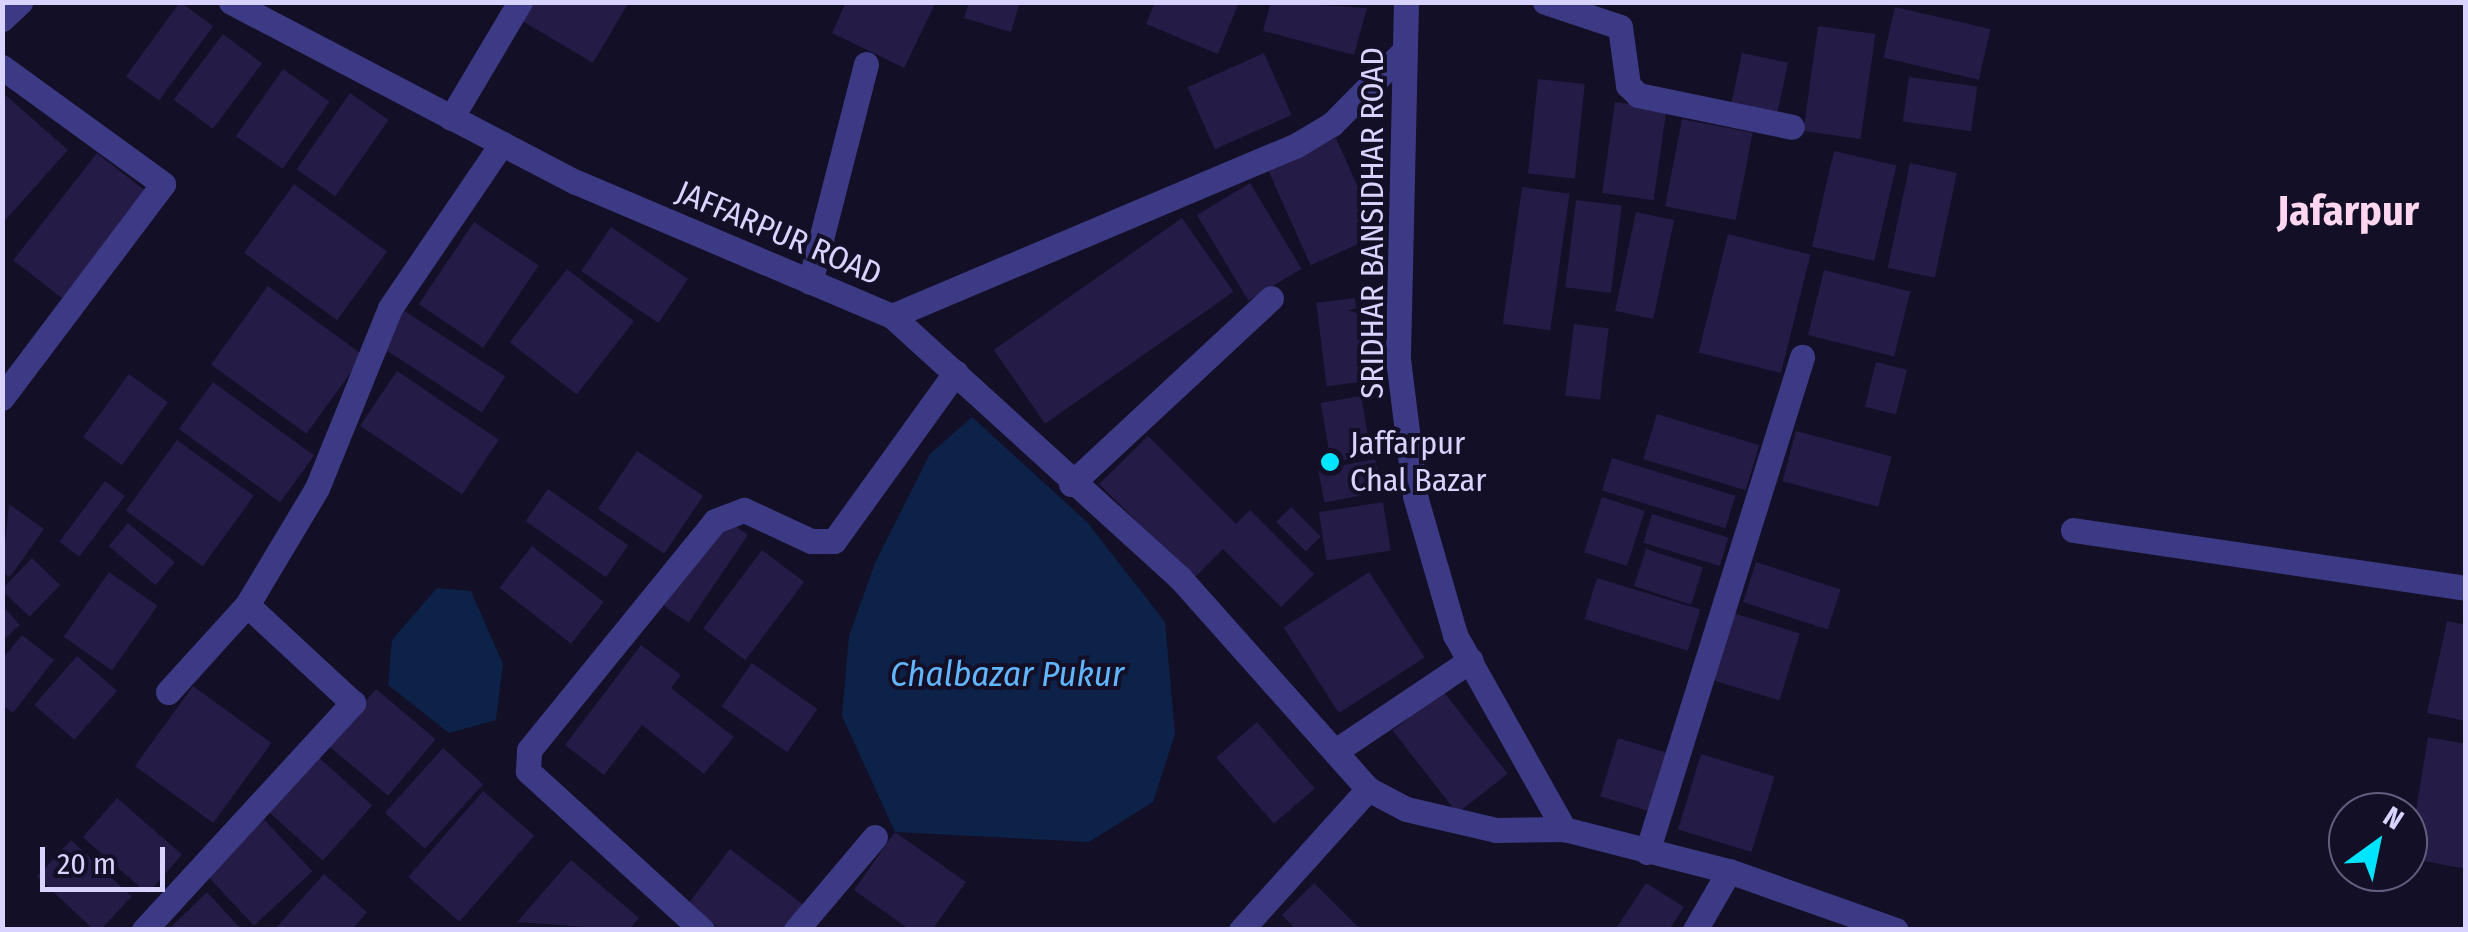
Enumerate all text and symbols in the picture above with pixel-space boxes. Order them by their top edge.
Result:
street label: SRIDHAR BANSIDHAR ROAD [1353,47,1391,399]
street label: JAFFARPUR ROAD [671,173,887,293]
district label: Jafarpur [2277,186,2419,236]
place label: Jaffarpur Chal Bazar [1350,425,1486,500]
marker: Jaffarpur Chal Bazar [1319,451,1341,473]
water label: Chalbazar Pukur [890,653,1124,695]
north arrow [2328,792,2428,892]
text: N [2377,800,2410,837]
scale bar [45,827,170,889]
text: 20 m [57,846,116,882]

